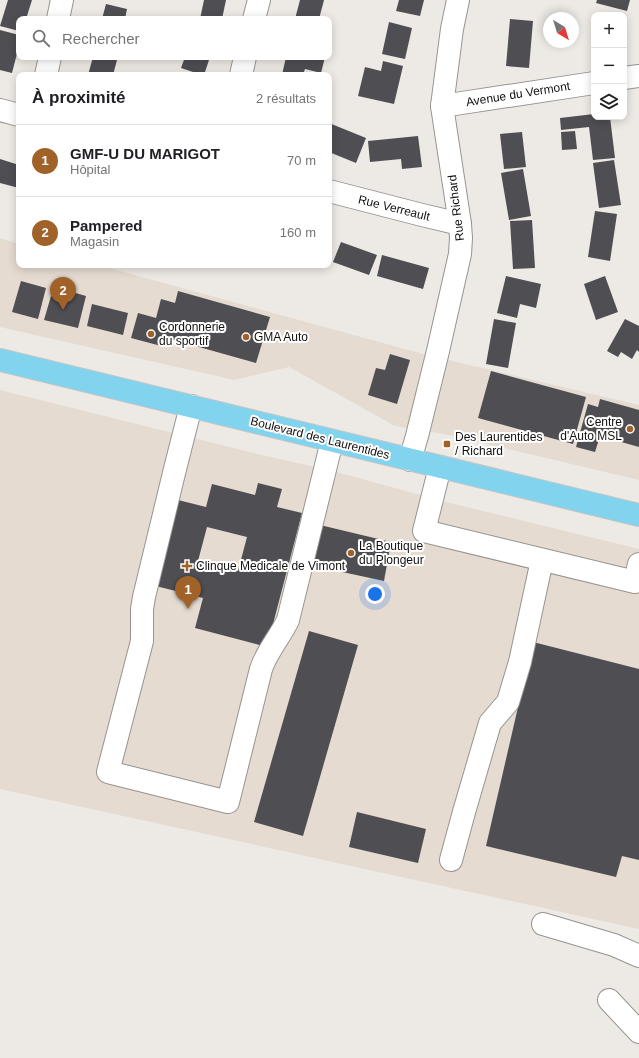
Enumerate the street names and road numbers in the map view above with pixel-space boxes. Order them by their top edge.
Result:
street label: Avenue du Vermont [465,79,572,109]
street label: Rue Richard [445,174,467,242]
street label: Rue Verreault [357,192,432,224]
street label: Boulevard des Laurentides [249,414,391,462]

